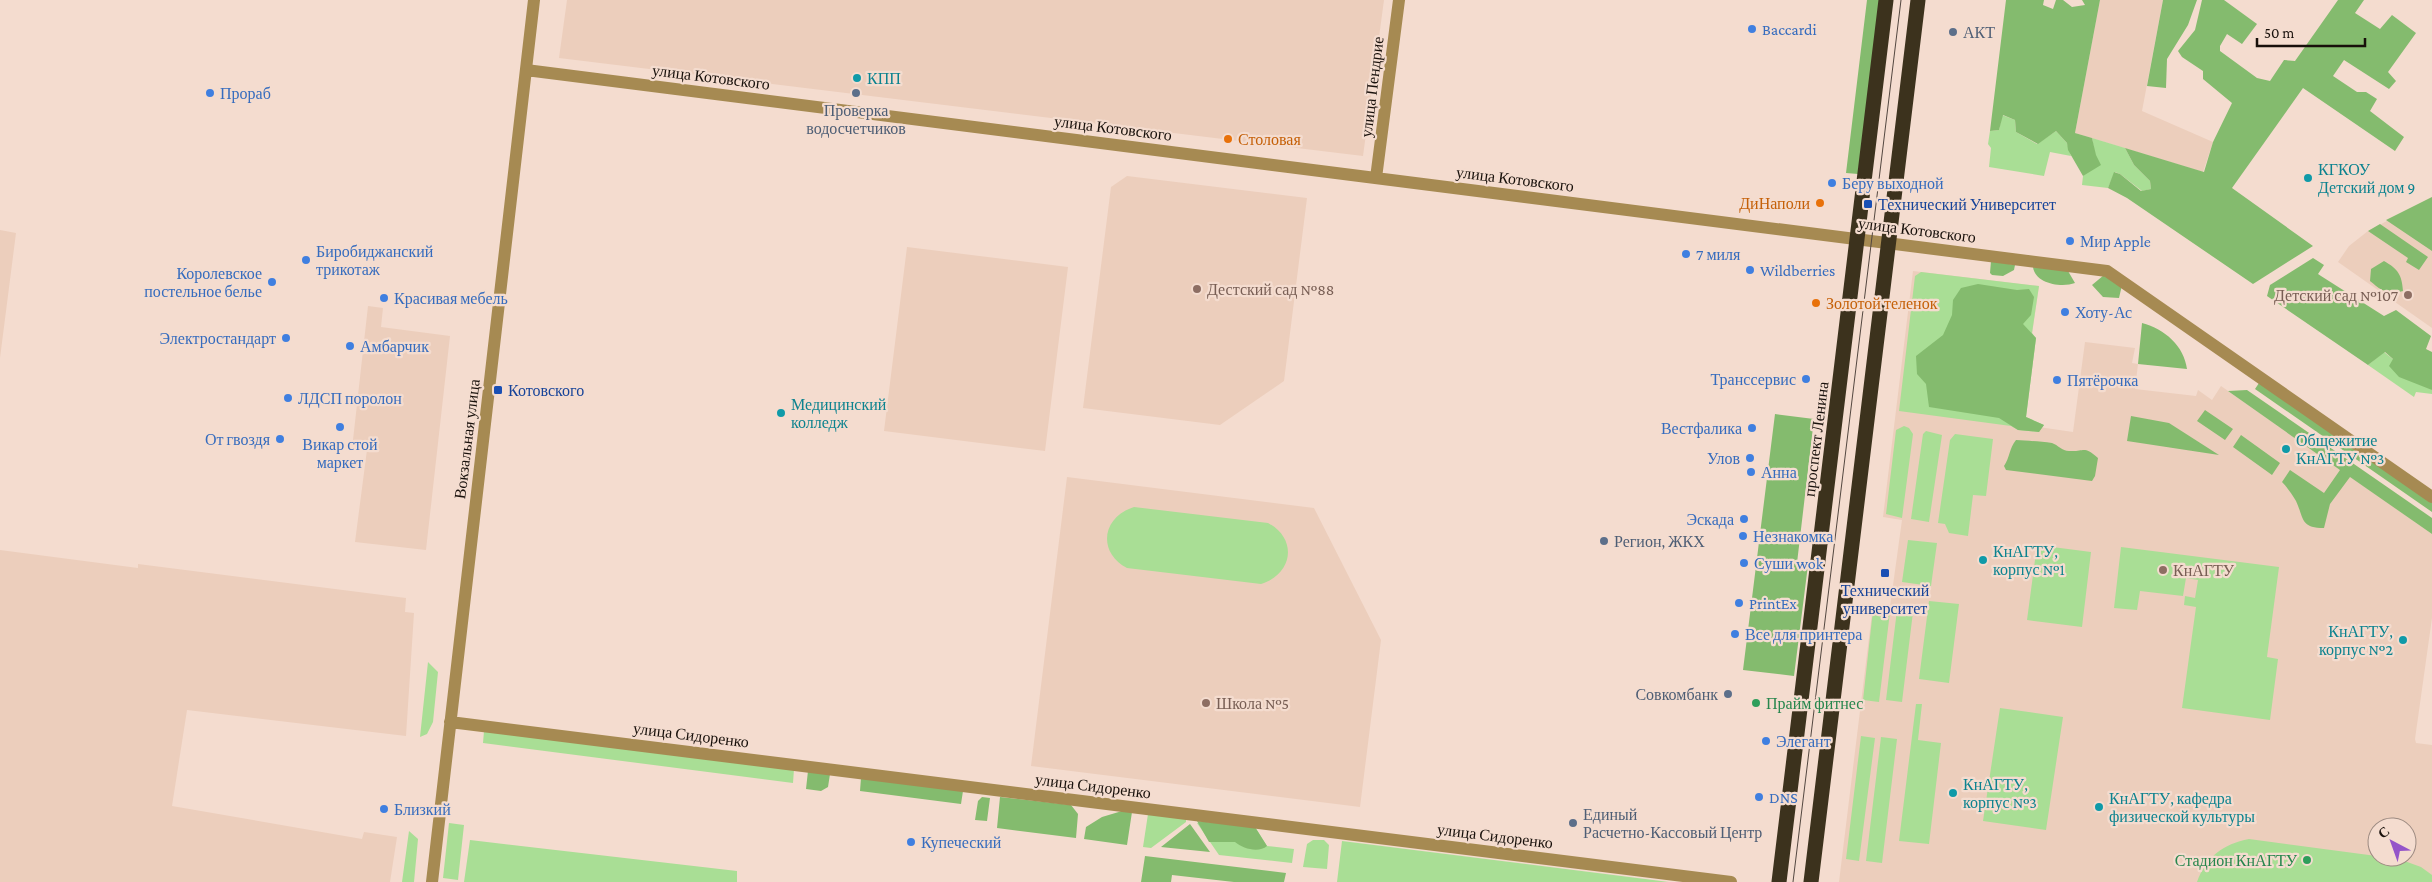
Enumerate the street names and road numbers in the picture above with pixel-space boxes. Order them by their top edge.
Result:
street label: улица Пендрие [1357,36,1388,139]
street label: улица Котовского [651,61,771,94]
street label: улица Котовского [1053,112,1173,145]
street label: улица Котовского [1455,163,1575,196]
street label: улица Котовского [1857,214,1977,247]
street label: Вокзальная улица [451,378,484,500]
street label: проспект Ленина [1800,380,1832,498]
street label: улица Сидоренко [632,719,750,752]
street label: улица Сидоренко [1034,770,1152,803]
street label: улица Сидоренко [1436,820,1554,853]

